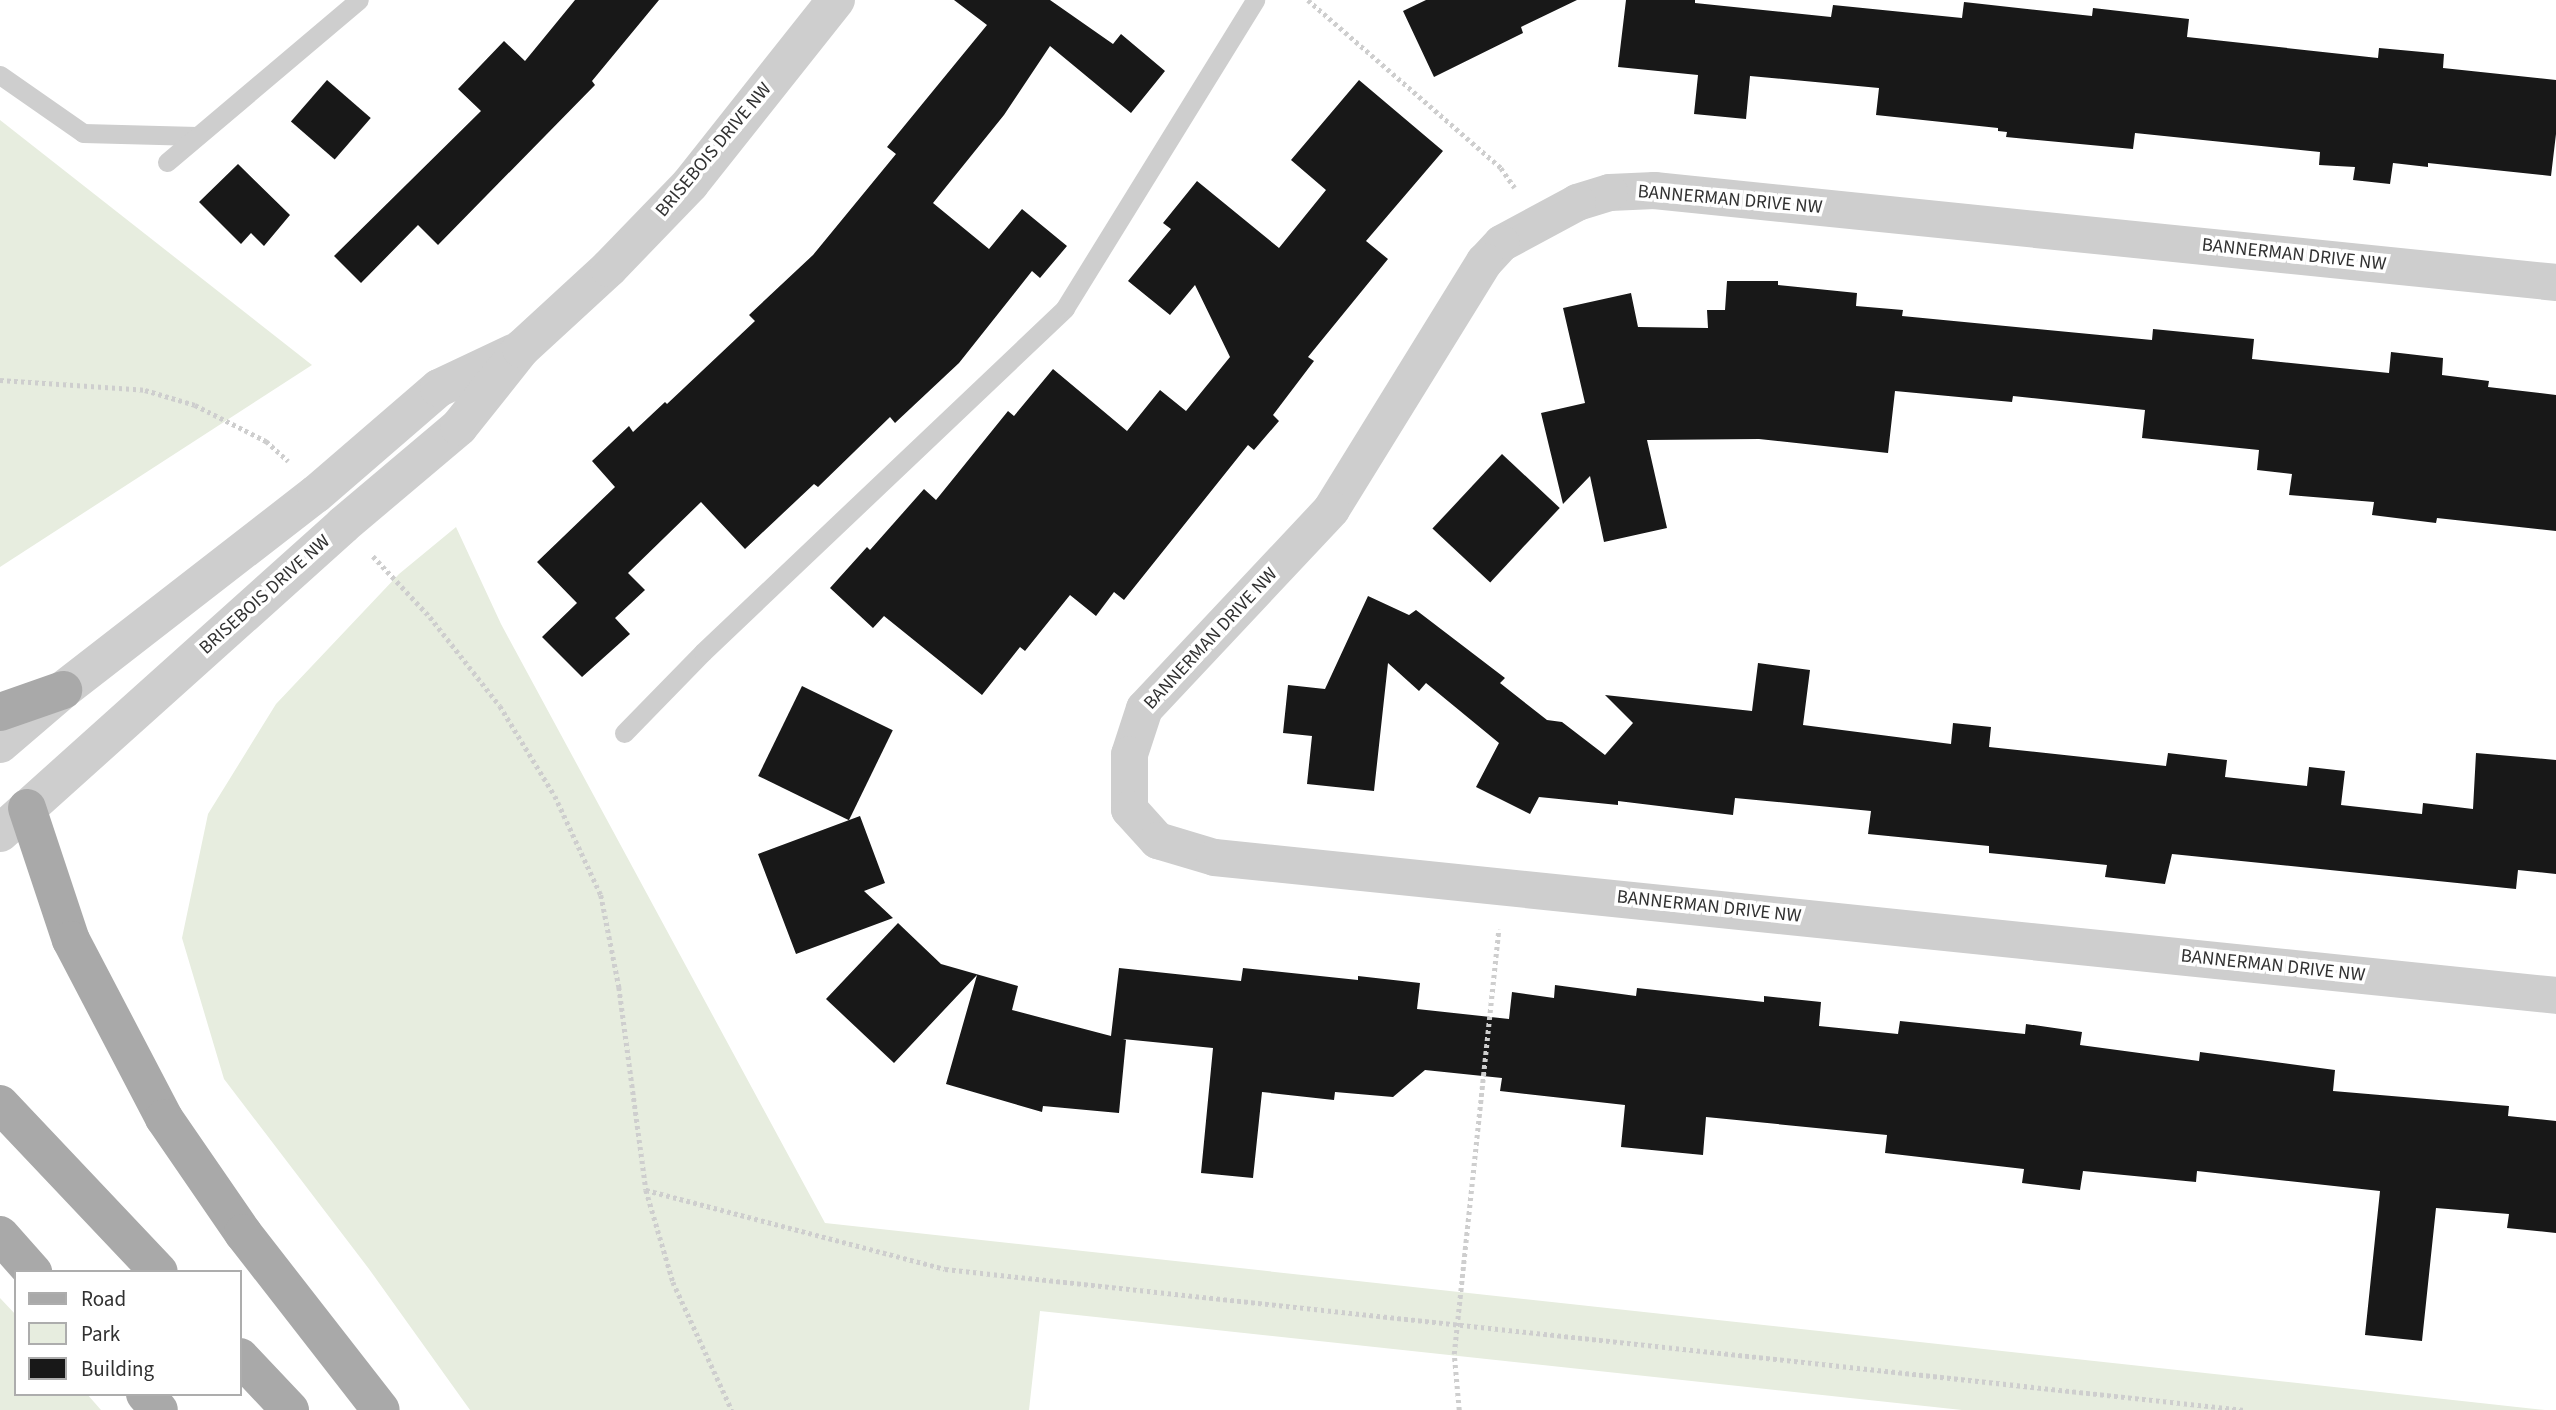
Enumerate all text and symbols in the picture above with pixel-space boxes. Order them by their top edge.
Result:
street label: BRISEBOIS DRIVE NW [651,78,777,222]
street label: BANNERMAN DRIVE NW [1637,181,1823,219]
street label: BANNERMAN DRIVE NW [2201,234,2387,276]
street label: BRISEBOIS DRIVE NW [195,530,335,660]
street label: BANNERMAN DRIVE NW [1139,563,1283,715]
street label: BANNERMAN DRIVE NW [1616,886,1802,928]
street label: BANNERMAN DRIVE NW [2180,945,2366,987]
legend [14,1270,242,1396]
text: Road [81,1284,126,1314]
text: Park [81,1319,120,1349]
text: Building [81,1354,154,1384]

